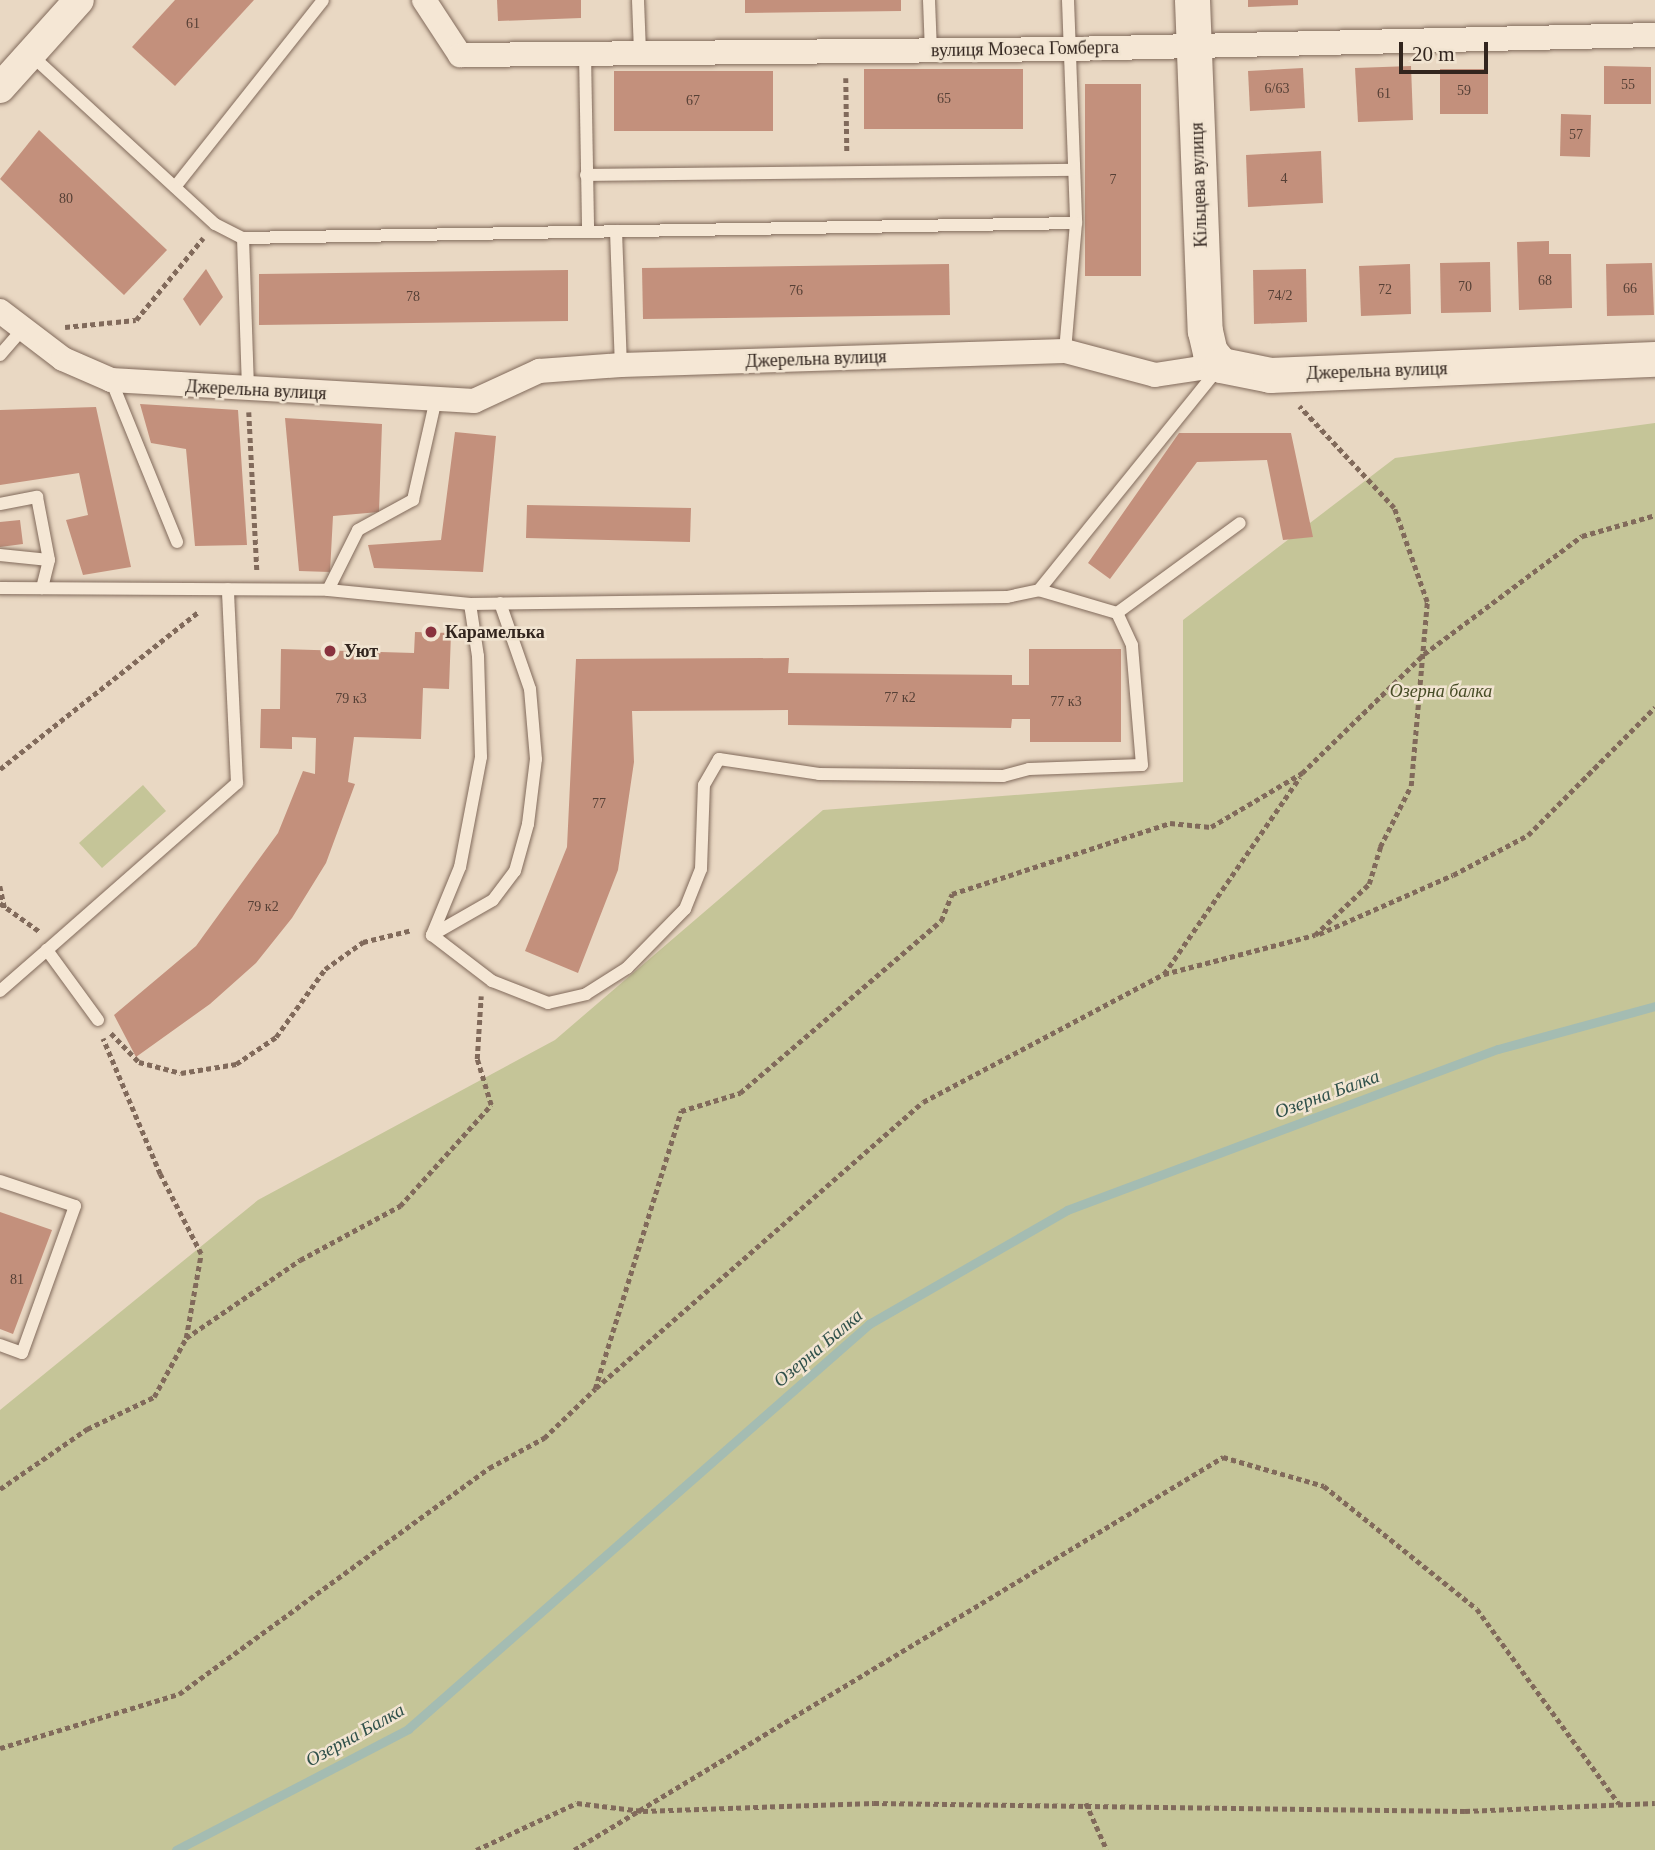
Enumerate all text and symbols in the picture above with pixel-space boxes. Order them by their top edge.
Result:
house number: 61 [186,16,200,32]
scale bar [1403,28,1492,72]
street label: вулиця Мозеса Гомберга [931,37,1119,61]
text: 20 m [1412,42,1455,66]
house number: 55 [1621,77,1635,93]
house number: 6/63 [1265,81,1289,97]
house number: 59 [1457,83,1471,99]
house number: 61 [1377,86,1391,102]
house number: 65 [937,91,951,107]
house number: 67 [686,93,700,109]
street label: Кільцева вулиця [1186,122,1212,248]
house number: 57 [1569,127,1583,143]
house number: 4 [1280,171,1288,187]
house number: 7 [1110,172,1116,188]
house number: 80 [59,191,73,207]
house number: 68 [1538,273,1552,289]
house number: 70 [1458,279,1472,295]
house number: 66 [1623,281,1637,297]
house number: 72 [1378,282,1392,298]
house number: 76 [789,283,803,299]
house number: 74/2 [1268,288,1292,304]
house number: 78 [406,289,420,305]
street label: Джерельна вулиця [745,346,887,372]
street label: Джерельна вулиця [1306,358,1448,384]
street label: Джерельна вулиця [185,376,327,404]
place label: Карамелька [445,621,545,643]
marker: Карамелька [423,624,439,640]
place label: Уют [344,640,378,662]
marker: Уют [322,643,338,659]
park label: Озерна балка [1390,680,1492,702]
house number: 77 к2 [884,690,916,706]
house number: 79 к3 [335,691,367,707]
house number: 77 к3 [1050,694,1082,710]
house number: 77 [592,796,606,812]
house number: 79 к2 [247,899,279,915]
water label: Озерна Балка [1272,1065,1382,1123]
house number: 81 [10,1272,24,1288]
water label: Озерна Балка [769,1304,867,1392]
water label: Озерна Балка [302,1698,408,1772]

